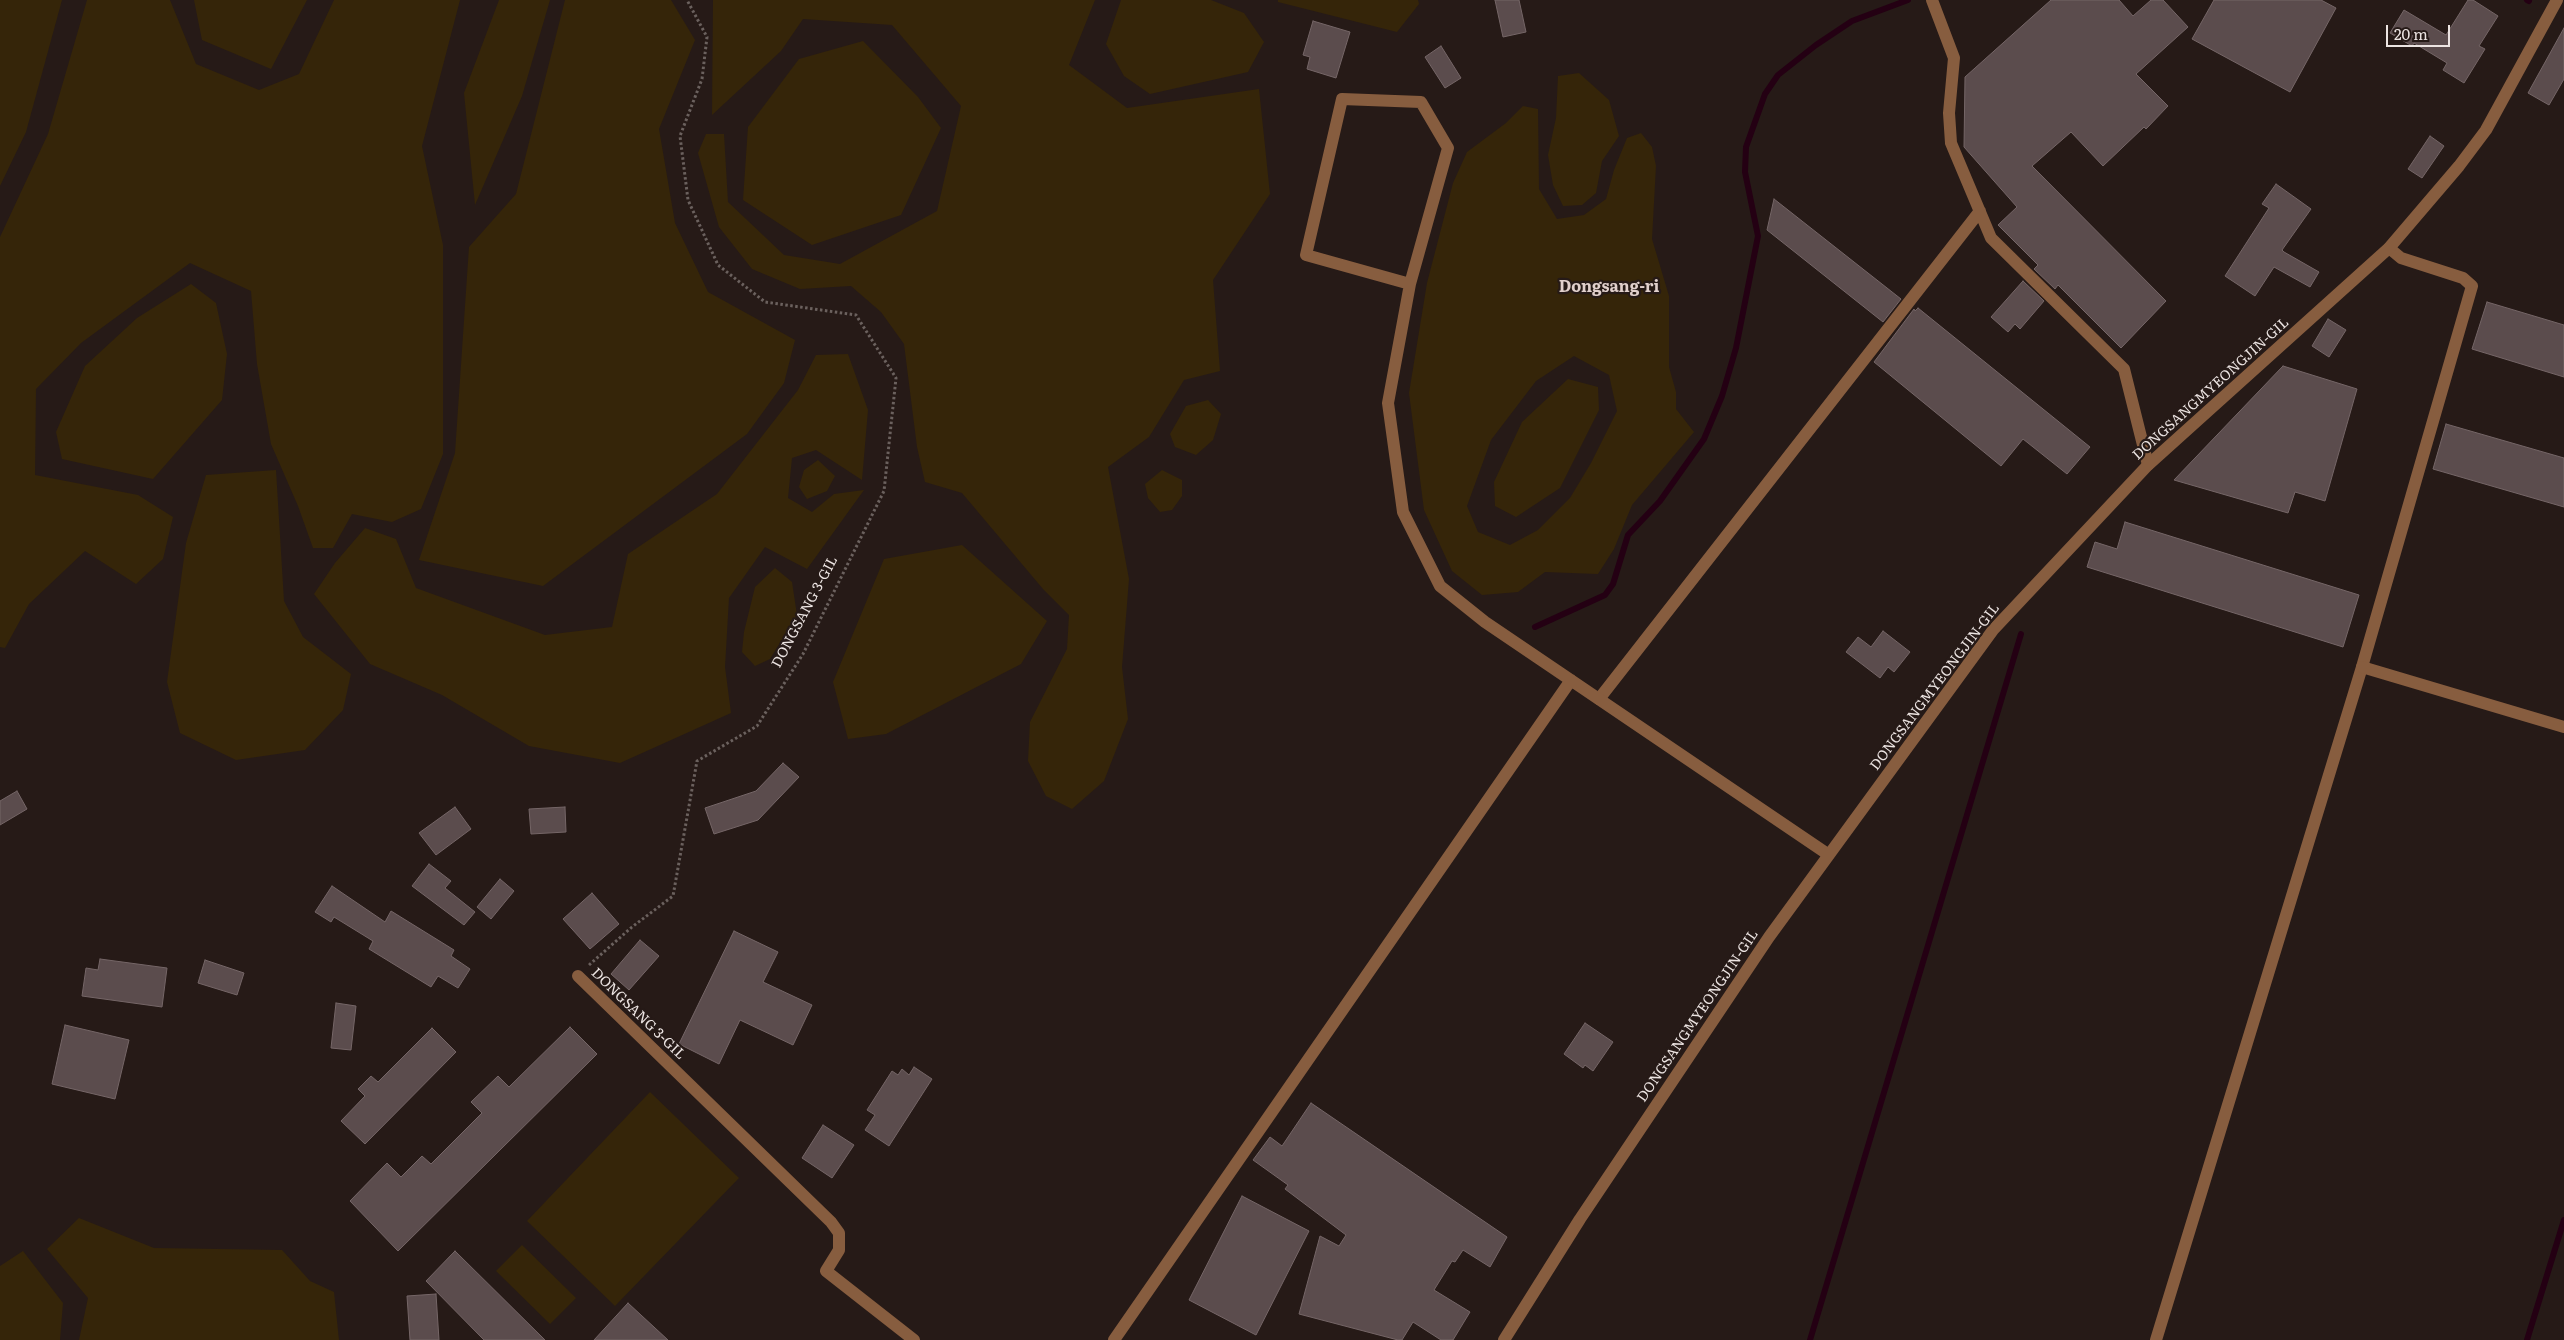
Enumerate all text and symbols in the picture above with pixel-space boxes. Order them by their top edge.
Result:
scale bar [2389,15,2453,47]
text: 20 m [2394,22,2428,45]
district label: Dongsang-ri [1559,277,1659,297]
street label: DONGSANGMYEONGJIN-GIL [2129,314,2293,464]
street label: DONGSANG 3-GIL [768,553,842,671]
street label: DONGSANGMYEONGJIN-GIL [1867,600,2003,774]
street label: DONGSANGMYEONGJIN-GIL [1634,927,1762,1105]
street label: DONGSANG 3-GIL [587,965,689,1063]

